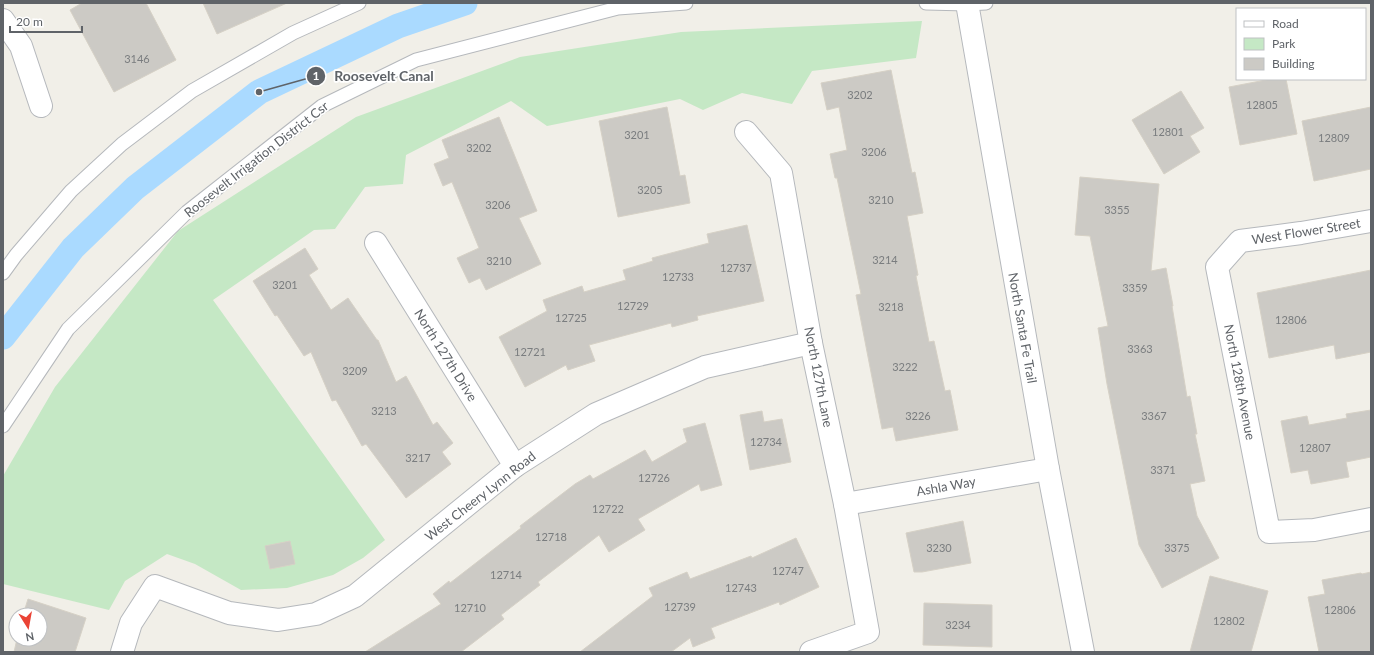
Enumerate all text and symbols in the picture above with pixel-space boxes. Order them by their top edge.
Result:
scale bar [10,8,82,34]
legend [1236,8,1366,80]
text: 20 m [16,14,43,29]
text: Road [1272,16,1299,31]
text: Park [1272,36,1296,51]
house number: 3146 [124,52,150,65]
text: Building [1272,56,1315,71]
callout: Roosevelt Canal [306,63,442,89]
text: Roosevelt Canal [334,67,434,84]
text: 1 [313,68,320,83]
house number: 3202 [847,88,873,101]
street label: Roosevelt Irrigation District Csr [181,98,332,220]
house number: 12805 [1246,98,1278,111]
house number: 12801 [1152,125,1184,138]
house number: 3201 [624,128,650,141]
house number: 12809 [1318,131,1350,144]
house number: 3202 [466,141,492,154]
house number: 3206 [861,145,887,158]
house number: 3205 [637,183,663,196]
house number: 3210 [868,193,894,206]
house number: 3206 [485,198,511,211]
house number: 3355 [1104,203,1130,216]
street label: West Flower Street [1251,214,1362,247]
house number: 3214 [872,253,898,266]
house number: 3210 [486,254,512,267]
house number: 12737 [720,261,752,274]
house number: 12733 [662,270,694,283]
street label: North Santa Fe Trail [1005,271,1041,385]
house number: 3201 [272,278,298,291]
house number: 3359 [1122,281,1148,294]
house number: 12729 [617,299,649,312]
house number: 3218 [878,300,904,313]
street label: North 127th Drive [411,306,481,404]
house number: 12725 [555,311,587,324]
house number: 12806 [1275,313,1307,326]
street label: North 128th Avenue [1221,323,1259,441]
street label: North 127th Lane [801,325,837,429]
house number: 3363 [1127,342,1153,355]
house number: 12721 [514,345,546,358]
house number: 3222 [892,360,918,373]
house number: 3209 [342,364,368,377]
house number: 3213 [371,404,397,417]
house number: 3226 [905,409,931,422]
house number: 3367 [1141,409,1167,422]
house number: 12734 [750,435,783,448]
house number: 12807 [1299,441,1331,454]
street label: West Cheery Lynn Road [421,448,539,544]
house number: 3217 [405,451,431,464]
house number: 3371 [1150,463,1176,476]
house number: 12726 [638,471,670,484]
street label: Ashla Way [915,473,977,499]
house number: 12722 [592,502,624,515]
house number: 12718 [535,530,567,543]
house number: 3230 [926,541,952,554]
house number: 3375 [1164,541,1190,554]
house number: 12747 [772,564,804,577]
house number: 12714 [490,568,523,581]
house number: 12743 [725,581,757,594]
house number: 12739 [664,600,696,613]
house number: 12710 [454,601,487,614]
house number: 12806 [1324,603,1356,616]
north arrow [8,607,48,647]
house number: 12802 [1213,614,1245,627]
house number: 3234 [945,618,971,631]
text: N [25,630,35,644]

